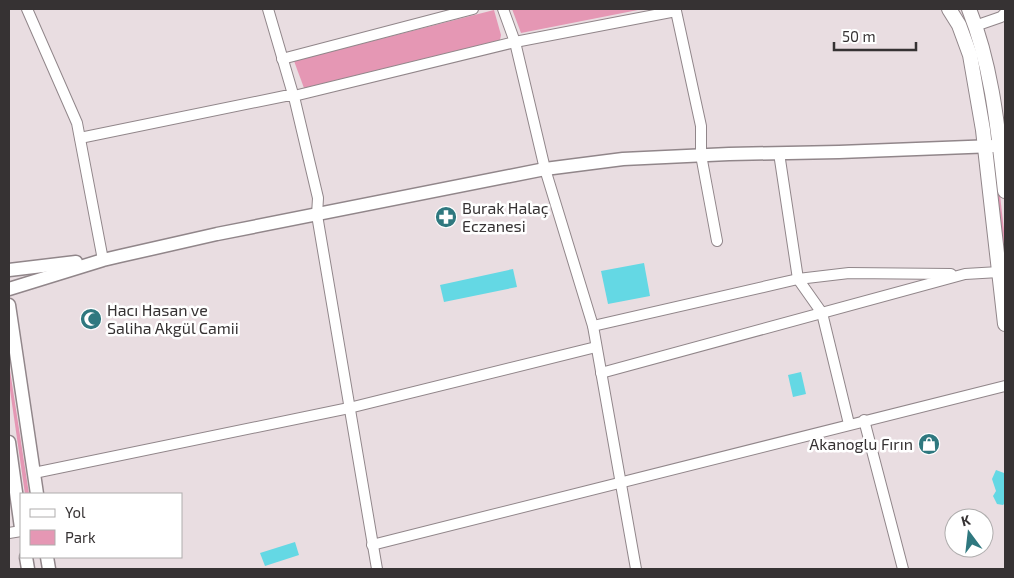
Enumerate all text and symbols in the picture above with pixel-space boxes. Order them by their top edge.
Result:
scale bar [834,20,916,52]
text: 50 m [842,27,876,45]
place label: Burak Halaç Eczanesi [462,198,549,235]
pharmacy icon: Burak Halaç Eczanesi [434,205,458,229]
place label: Hacı Hasan ve Saliha Akgül Camii [107,300,239,337]
mosque icon: Hacı Hasan ve Saliha Akgül Camii [79,307,103,331]
shop icon: Akanoglu Fırın [917,432,941,456]
place label: Akanoglu Fırın [809,434,913,453]
legend [20,493,182,558]
text: Yol [65,503,86,521]
north arrow [944,508,994,558]
text: K [959,511,972,529]
text: Park [65,528,96,546]

